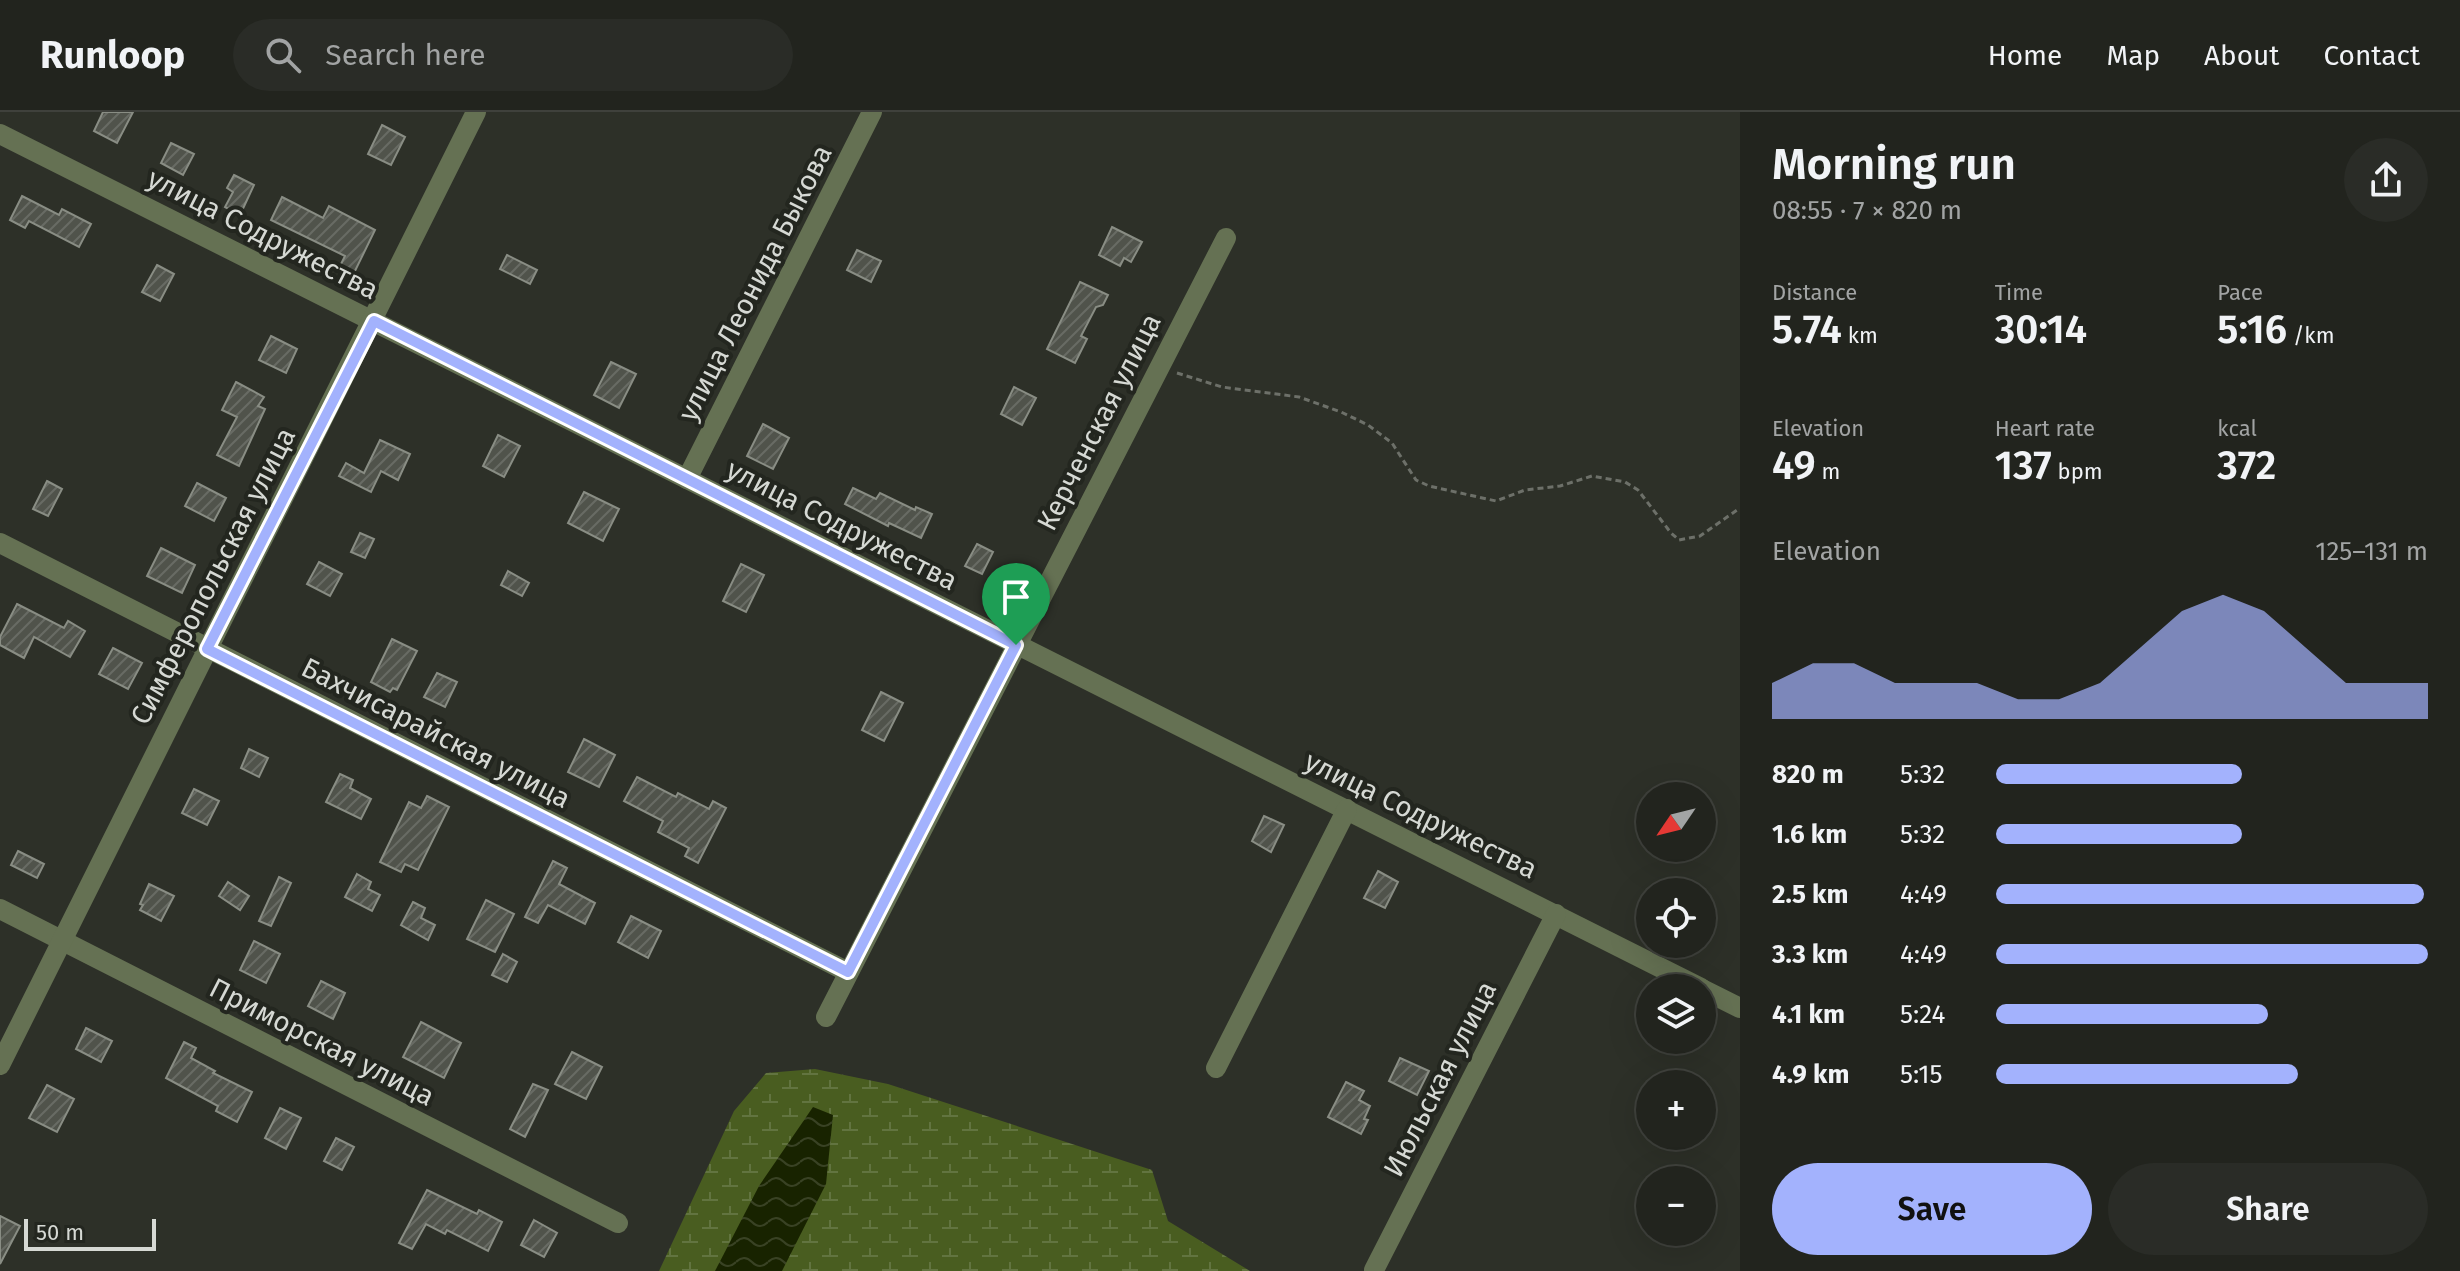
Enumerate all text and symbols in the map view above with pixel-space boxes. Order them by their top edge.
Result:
search box [233,19,793,91]
text: Runloop [40,32,185,78]
icon: search [261,33,305,77]
text: Search here [325,37,486,73]
text: Home [1988,39,2062,72]
text: Map [2106,39,2160,72]
text: About [2204,39,2279,72]
text: Contact [2323,39,2420,72]
text: Morning run [1772,138,2016,191]
button: share [2344,138,2428,222]
street label: улица Леонида Быкова [671,139,839,427]
street label: улица Содружества [142,162,384,306]
text: 08:55 · 7 × 820 m [1772,195,1962,226]
text: Distance [1772,279,1857,306]
text: Time [1995,279,2043,306]
text: Pace [2217,279,2263,306]
text: 5.74 [1772,306,1842,354]
text: 30:14 [1995,306,2087,354]
text: 5:16 [2217,306,2287,354]
street label: Керченская улица [1030,308,1168,536]
text: km [1842,322,1878,349]
text: /km [2287,322,2334,349]
text: Elevation [1772,415,1864,442]
text: Heart rate [1995,415,2095,442]
text: kcal [2217,415,2257,442]
street label: Симферопольская улица [124,422,302,730]
text: 49 [1772,442,1816,490]
text: 137 [1995,442,2052,490]
text: 372 [2217,442,2276,490]
street label: улица Содружества [721,453,963,597]
text: m [1816,458,1840,485]
text: bpm [2052,458,2103,485]
text: Elevation [1772,536,1881,567]
text: 125–131 m [2315,536,2428,567]
pin [982,563,1050,645]
icon: arrive [994,575,1038,619]
street label: Бахчисарайская улица [296,651,576,815]
street label: улица Содружества [1299,744,1543,886]
text: 820 m [1772,759,1844,790]
text: 5:32 [1900,759,1945,790]
north arrow [1636,782,1716,862]
map controls [1636,782,1716,1246]
text: 1.6 km [1772,819,1847,850]
text: 5:32 [1900,819,1945,850]
button: locate [1636,878,1716,958]
text: 2.5 km [1772,879,1848,910]
text: 4:49 [1900,879,1947,910]
text: 3.3 km [1772,939,1848,970]
text: 4:49 [1900,939,1947,970]
street label: Приморская улица [204,971,440,1113]
button: layers [1636,974,1716,1054]
street label: Июльская улица [1376,976,1504,1182]
text: 4.1 km [1772,999,1845,1030]
text: 5:24 [1900,999,1945,1030]
text: 4.9 km [1772,1059,1849,1090]
text: 5:15 [1900,1059,1943,1090]
button: + [1636,1070,1716,1150]
button: Save [1772,1163,2092,1255]
button: Share [2108,1163,2428,1255]
button: − [1636,1166,1716,1246]
scale bar [24,1215,156,1251]
text: 50 m [36,1219,84,1246]

